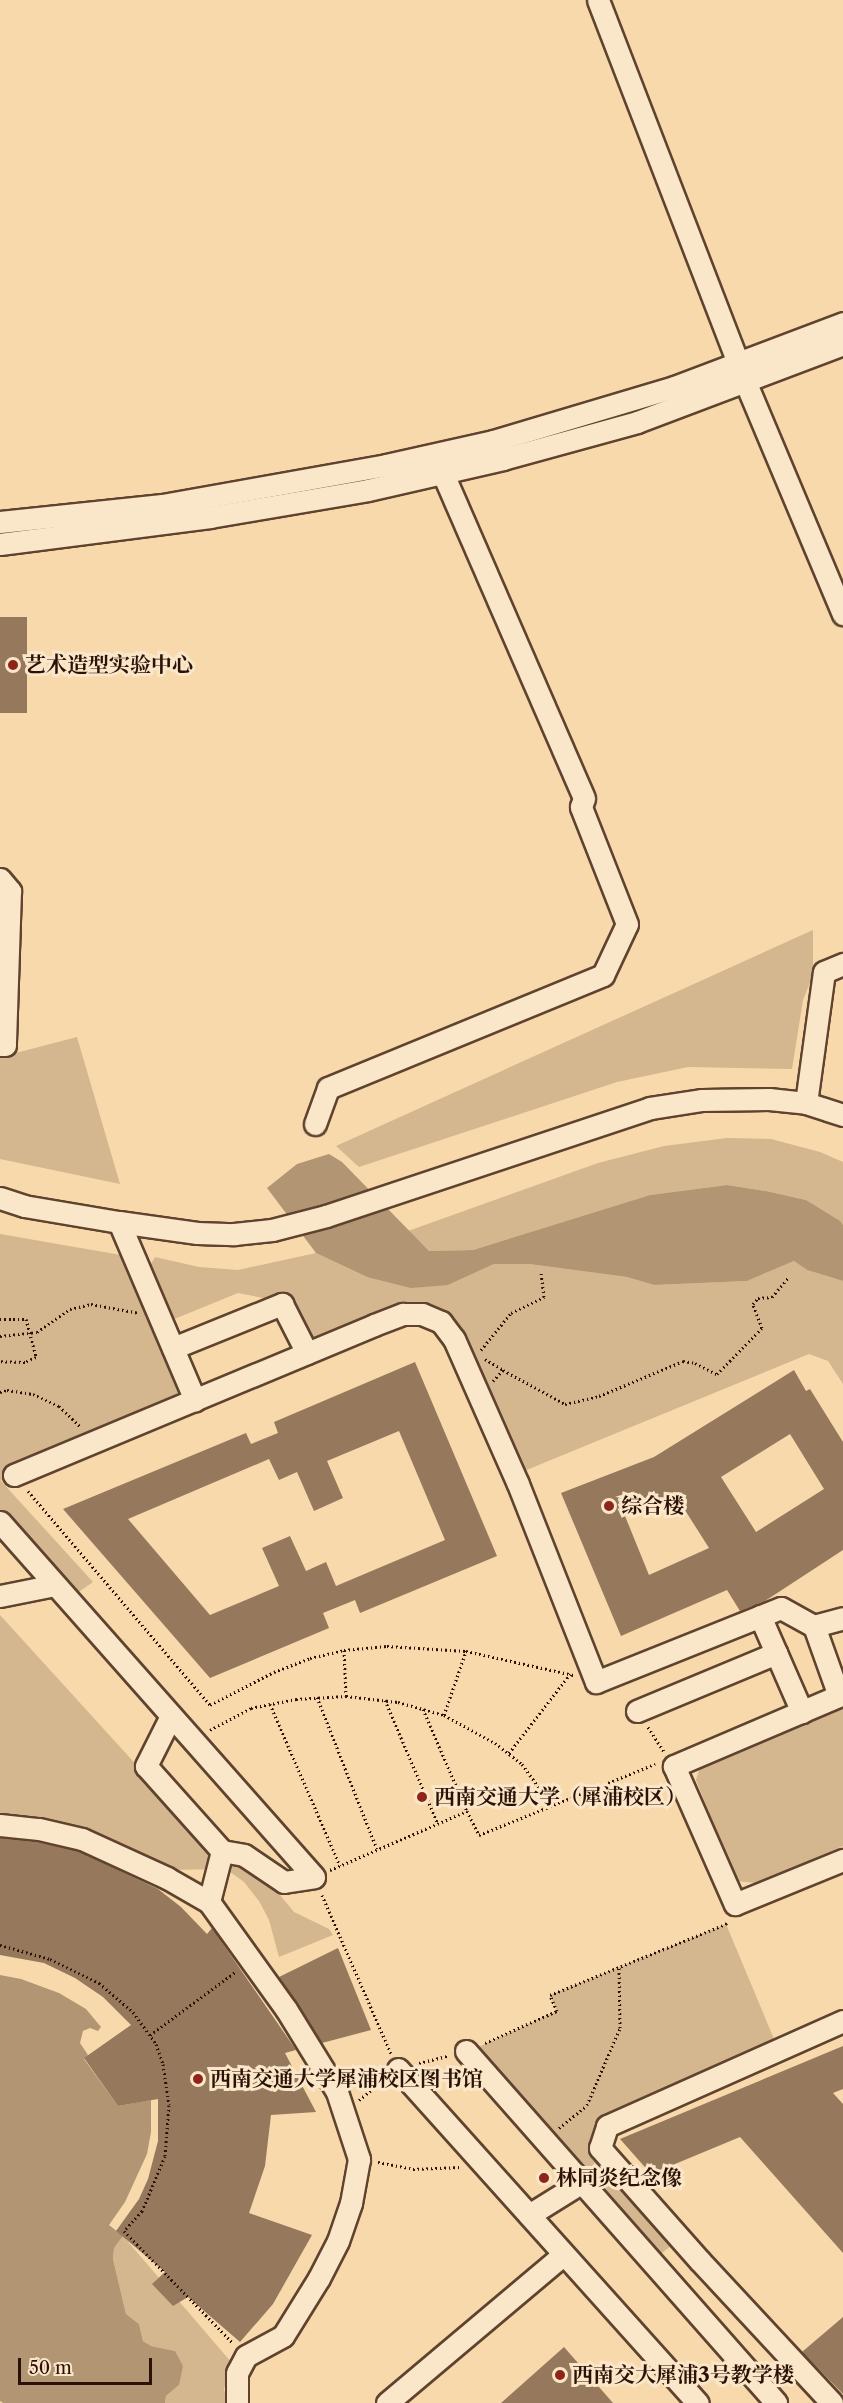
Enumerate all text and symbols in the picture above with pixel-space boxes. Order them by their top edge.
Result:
place label: 艺术造型实验中心 [25,652,193,678]
marker: 艺术造型实验中心 [6,658,20,672]
place label: 综合楼 [621,1493,684,1519]
marker: 综合楼 [602,1499,616,1513]
place label: 西南交通大学（犀浦校区） [434,1784,686,1810]
marker: 西南交通大学（犀浦校区） [415,1790,429,1804]
place label: 西南交通大学犀浦校区图书馆 [210,2066,483,2092]
marker: 西南交通大学犀浦校区图书馆 [191,2072,205,2086]
place label: 林同炎纪念像 [556,2165,682,2191]
marker: 林同炎纪念像 [537,2171,551,2185]
scale bar [21,2346,154,2384]
text: 50 m [29,2357,72,2379]
place label: 西南交大犀浦3号教学楼 [572,2362,794,2388]
marker: 西南交大犀浦3号教学楼 [553,2368,567,2382]

